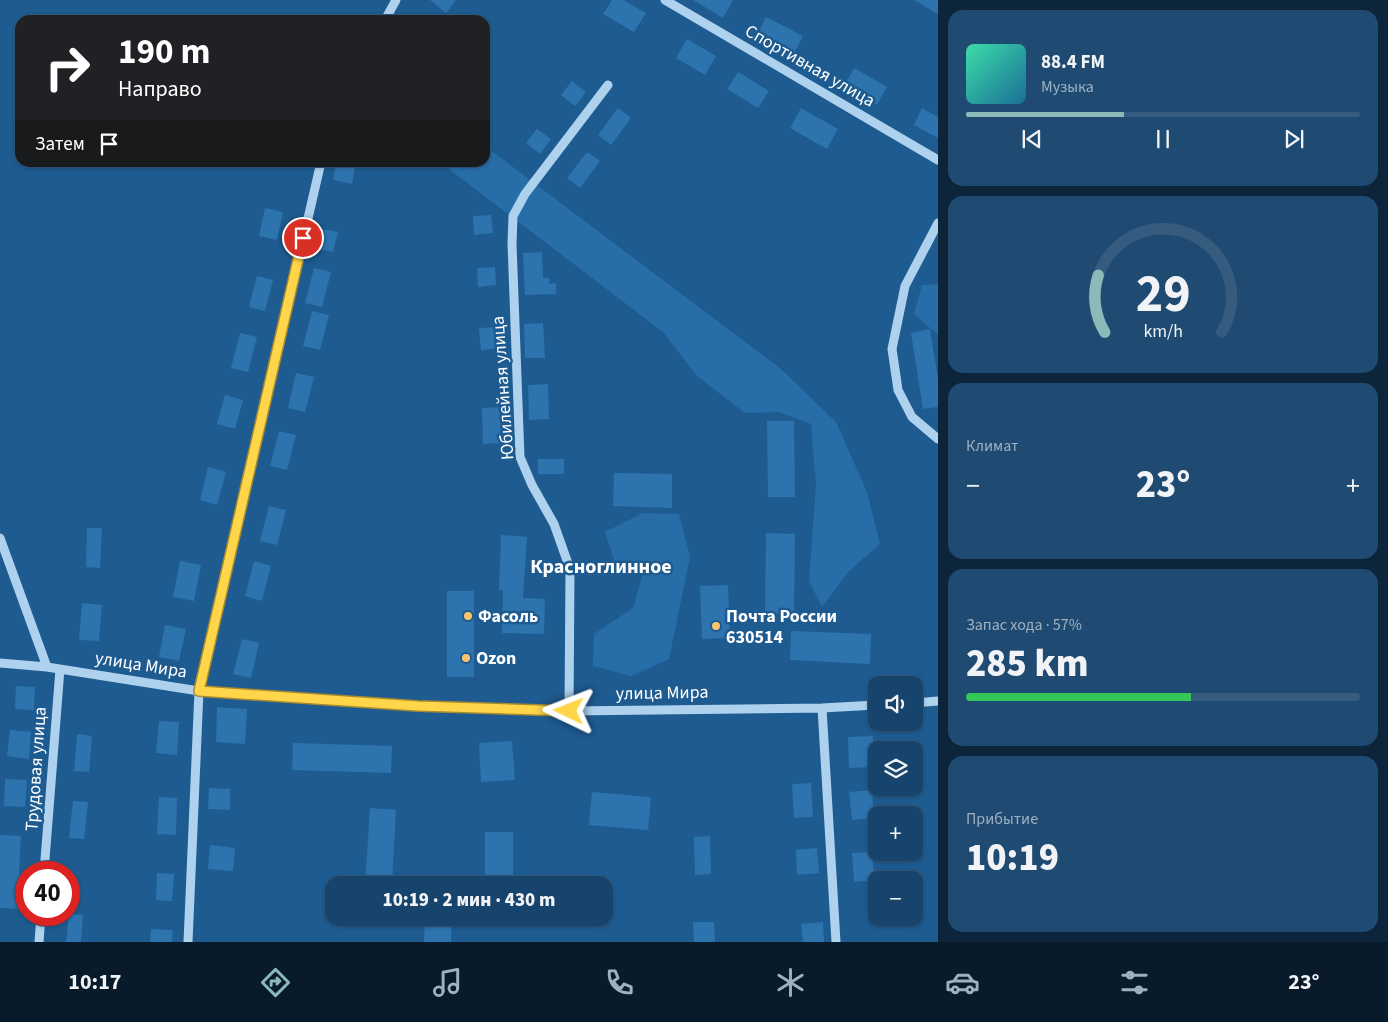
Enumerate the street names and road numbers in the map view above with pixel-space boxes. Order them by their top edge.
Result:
street label: Спортивная улица [740,19,880,113]
street label: Юбилейная улица [486,315,520,461]
street label: улица Мира [93,645,189,685]
street label: улица Мира [615,680,709,706]
street label: Трудовая улица [19,706,53,832]

